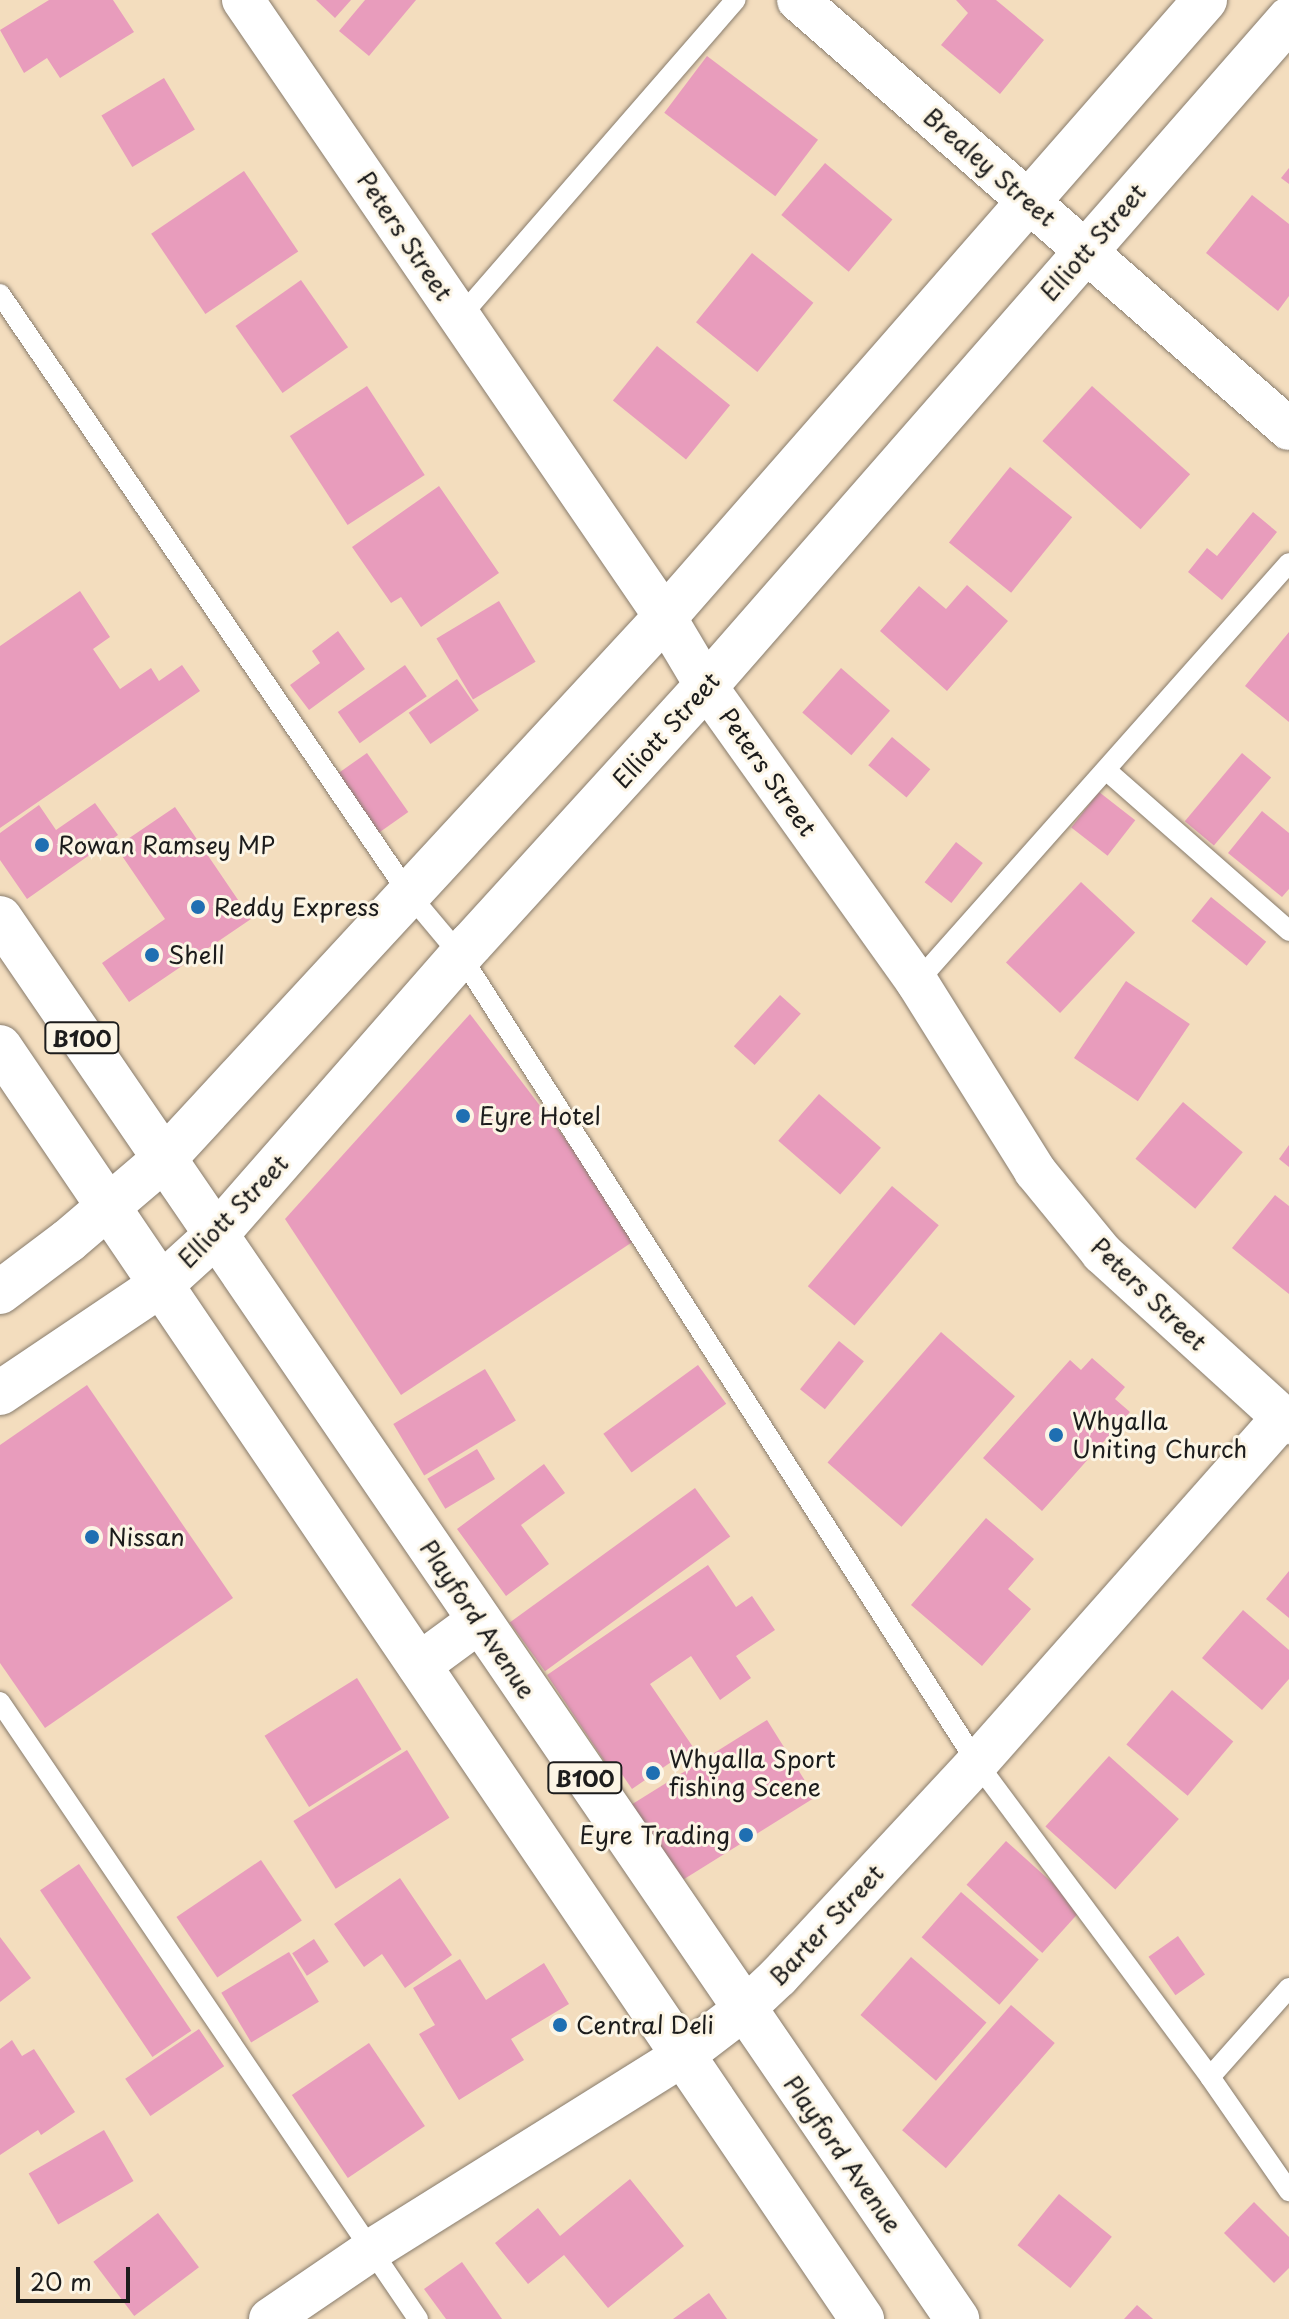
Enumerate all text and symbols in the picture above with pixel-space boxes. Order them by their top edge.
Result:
street label: Brealey Street [917,101,1063,233]
street label: Peters Street [351,166,459,306]
street label: Elliott Street [1034,177,1152,307]
street label: Elliott Street [606,666,726,794]
street label: Peters Street [713,702,823,842]
place label: Rowan Ramsey MP [58,831,277,859]
marker: Rowan Ramsey MP [33,836,51,854]
place label: Reddy Express [214,893,380,921]
marker: Reddy Express [189,898,207,916]
place label: Shell [168,941,225,969]
marker: Shell [143,946,161,964]
road number: B100 [44,1020,120,1056]
place label: Eyre Hotel [479,1102,600,1130]
marker: Eyre Hotel [454,1107,472,1125]
street label: Elliott Street [172,1148,294,1274]
street label: Peters Street [1085,1231,1213,1357]
place label: Whyalla Uniting Church [1072,1407,1248,1463]
marker: Whyalla Uniting Church [1047,1426,1065,1444]
place label: Nissan [108,1523,185,1551]
marker: Nissan [83,1528,101,1546]
street label: Playford Avenue [414,1534,542,1704]
place label: Whyalla Sport fishing Scene [669,1745,835,1801]
road number: B100 [547,1760,623,1796]
marker: Whyalla Sport fishing Scene [644,1764,662,1782]
place label: Eyre Trading [580,1821,730,1849]
marker: Eyre Trading [737,1826,755,1844]
street label: Barter Street [762,1858,890,1992]
place label: Central Deli [576,2011,715,2039]
marker: Central Deli [551,2016,569,2034]
street label: Playford Avenue [778,2069,908,2239]
scale bar [20,2251,134,2301]
text: 20 m [30,2263,92,2299]

